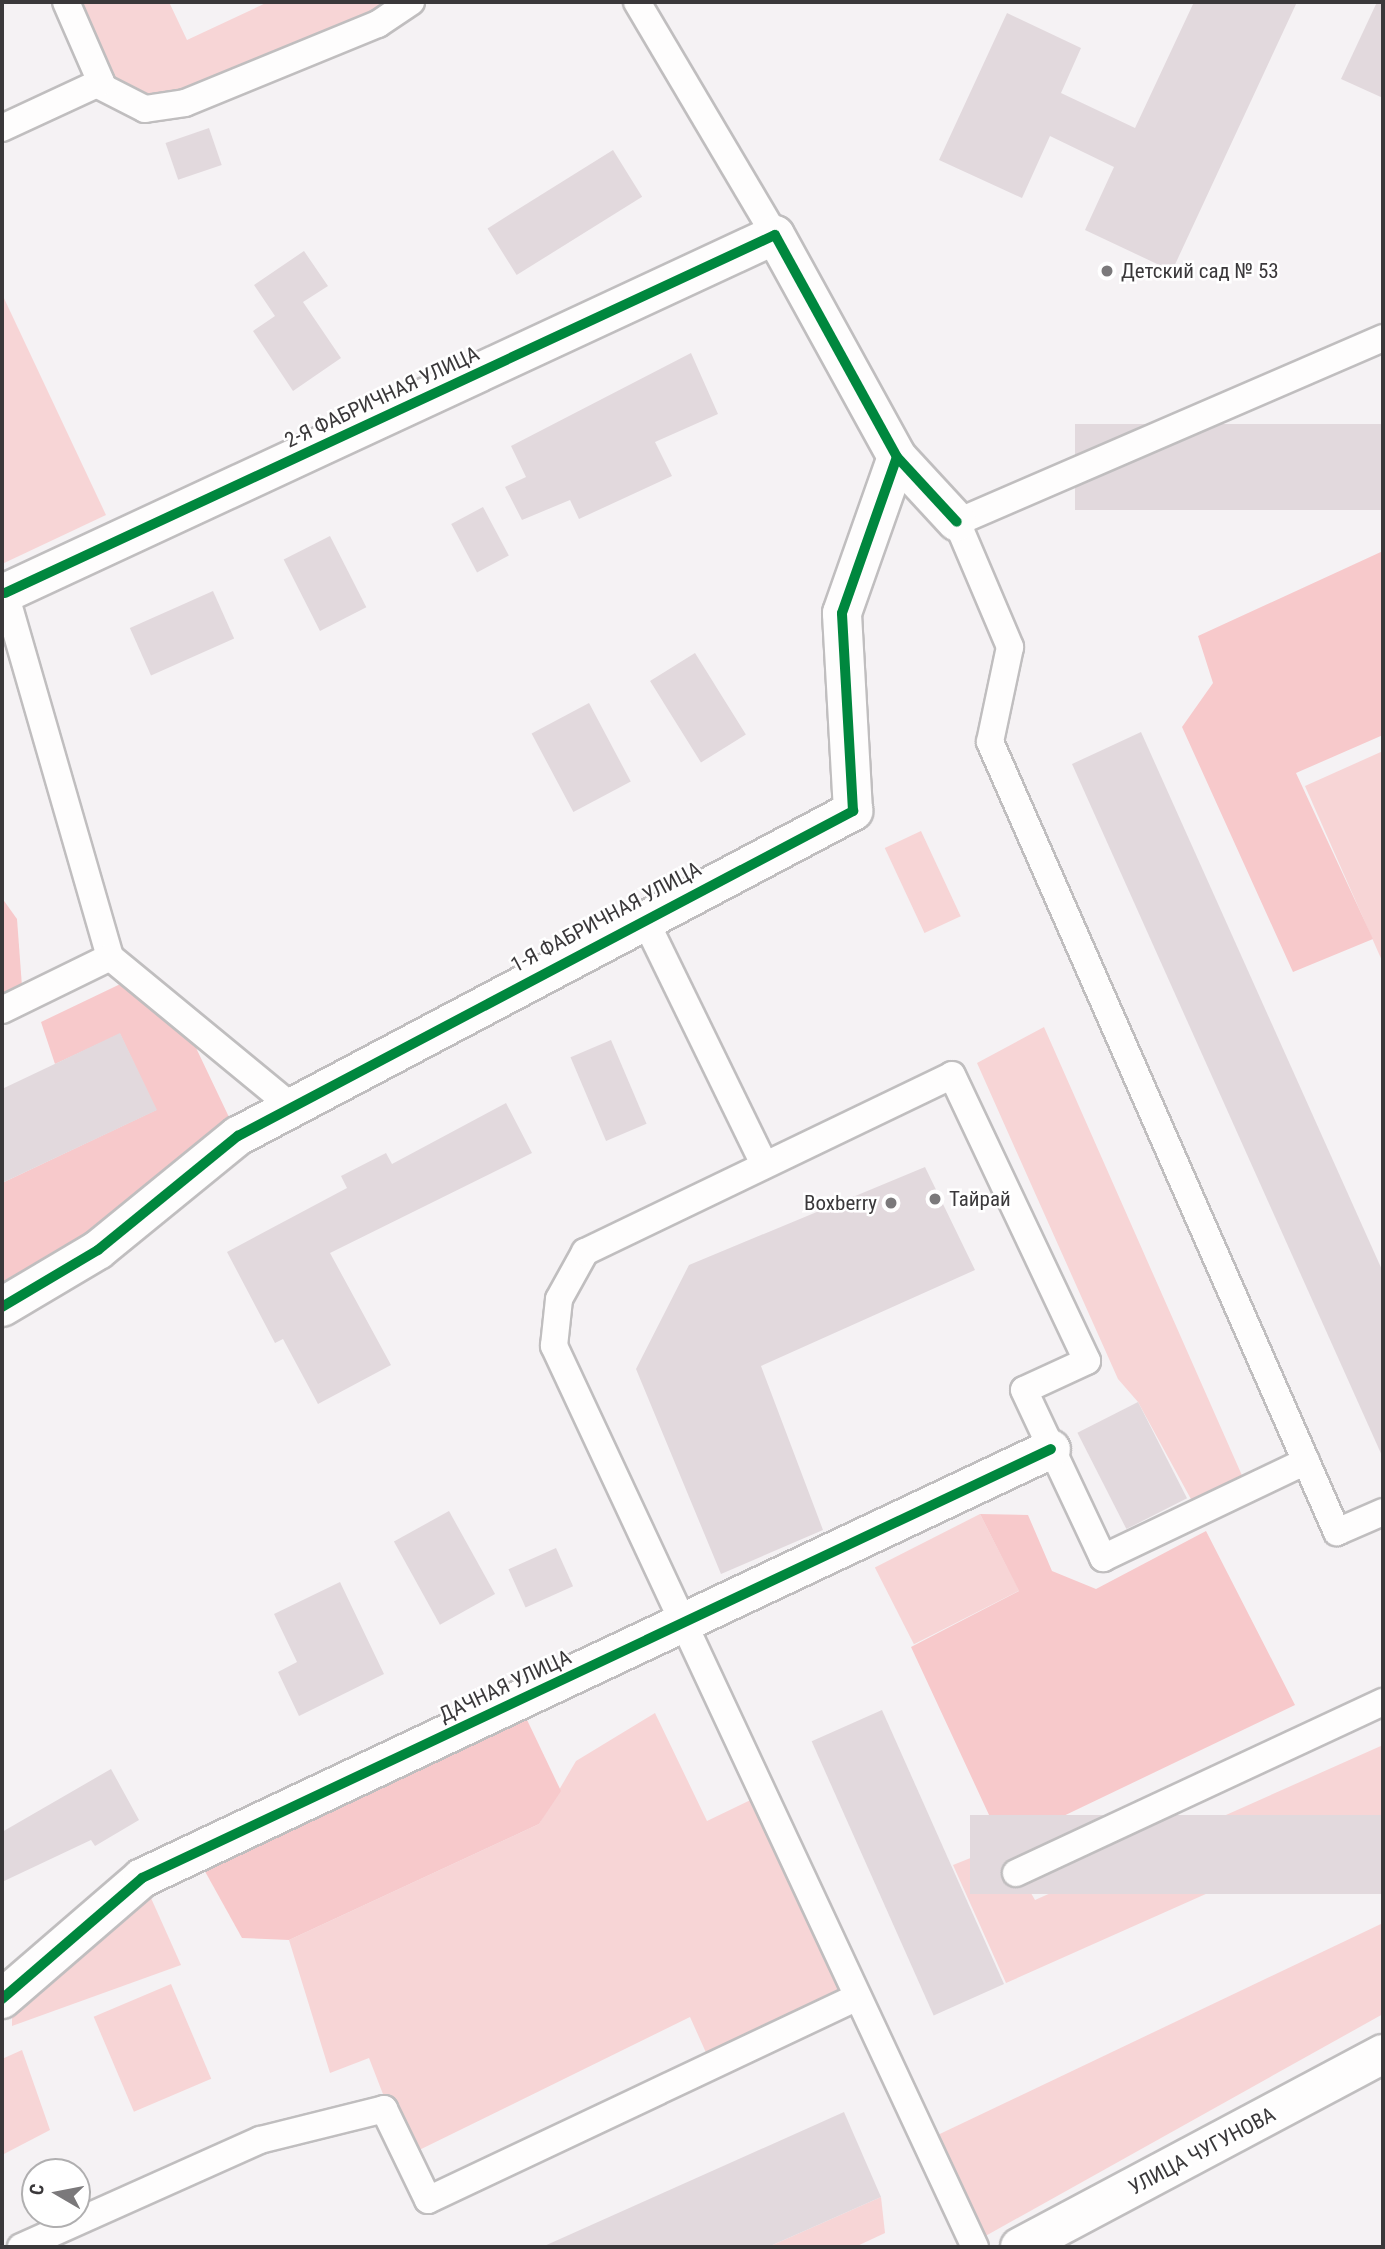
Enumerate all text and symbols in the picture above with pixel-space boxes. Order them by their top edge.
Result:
place label: Детский сад № 53 [1121,258,1279,284]
marker: Детский сад № 53 [1099,263,1115,279]
street label: 2-Я ФАБРИЧНАЯ УЛИЦА [281,341,483,453]
street label: 1-Я ФАБРИЧНАЯ УЛИЦА [507,856,705,978]
place label: Тайрай [949,1186,1011,1212]
place label: Boxberry [804,1190,877,1216]
marker: Тайрай [927,1191,943,1207]
marker: Boxberry [883,1195,899,1211]
street label: ДАЧНАЯ УЛИЦА [435,1644,575,1728]
street label: УЛИЦА ЧУГУНОВА [1124,2102,1280,2200]
north arrow [21,2158,91,2228]
text: С [25,2182,49,2197]

